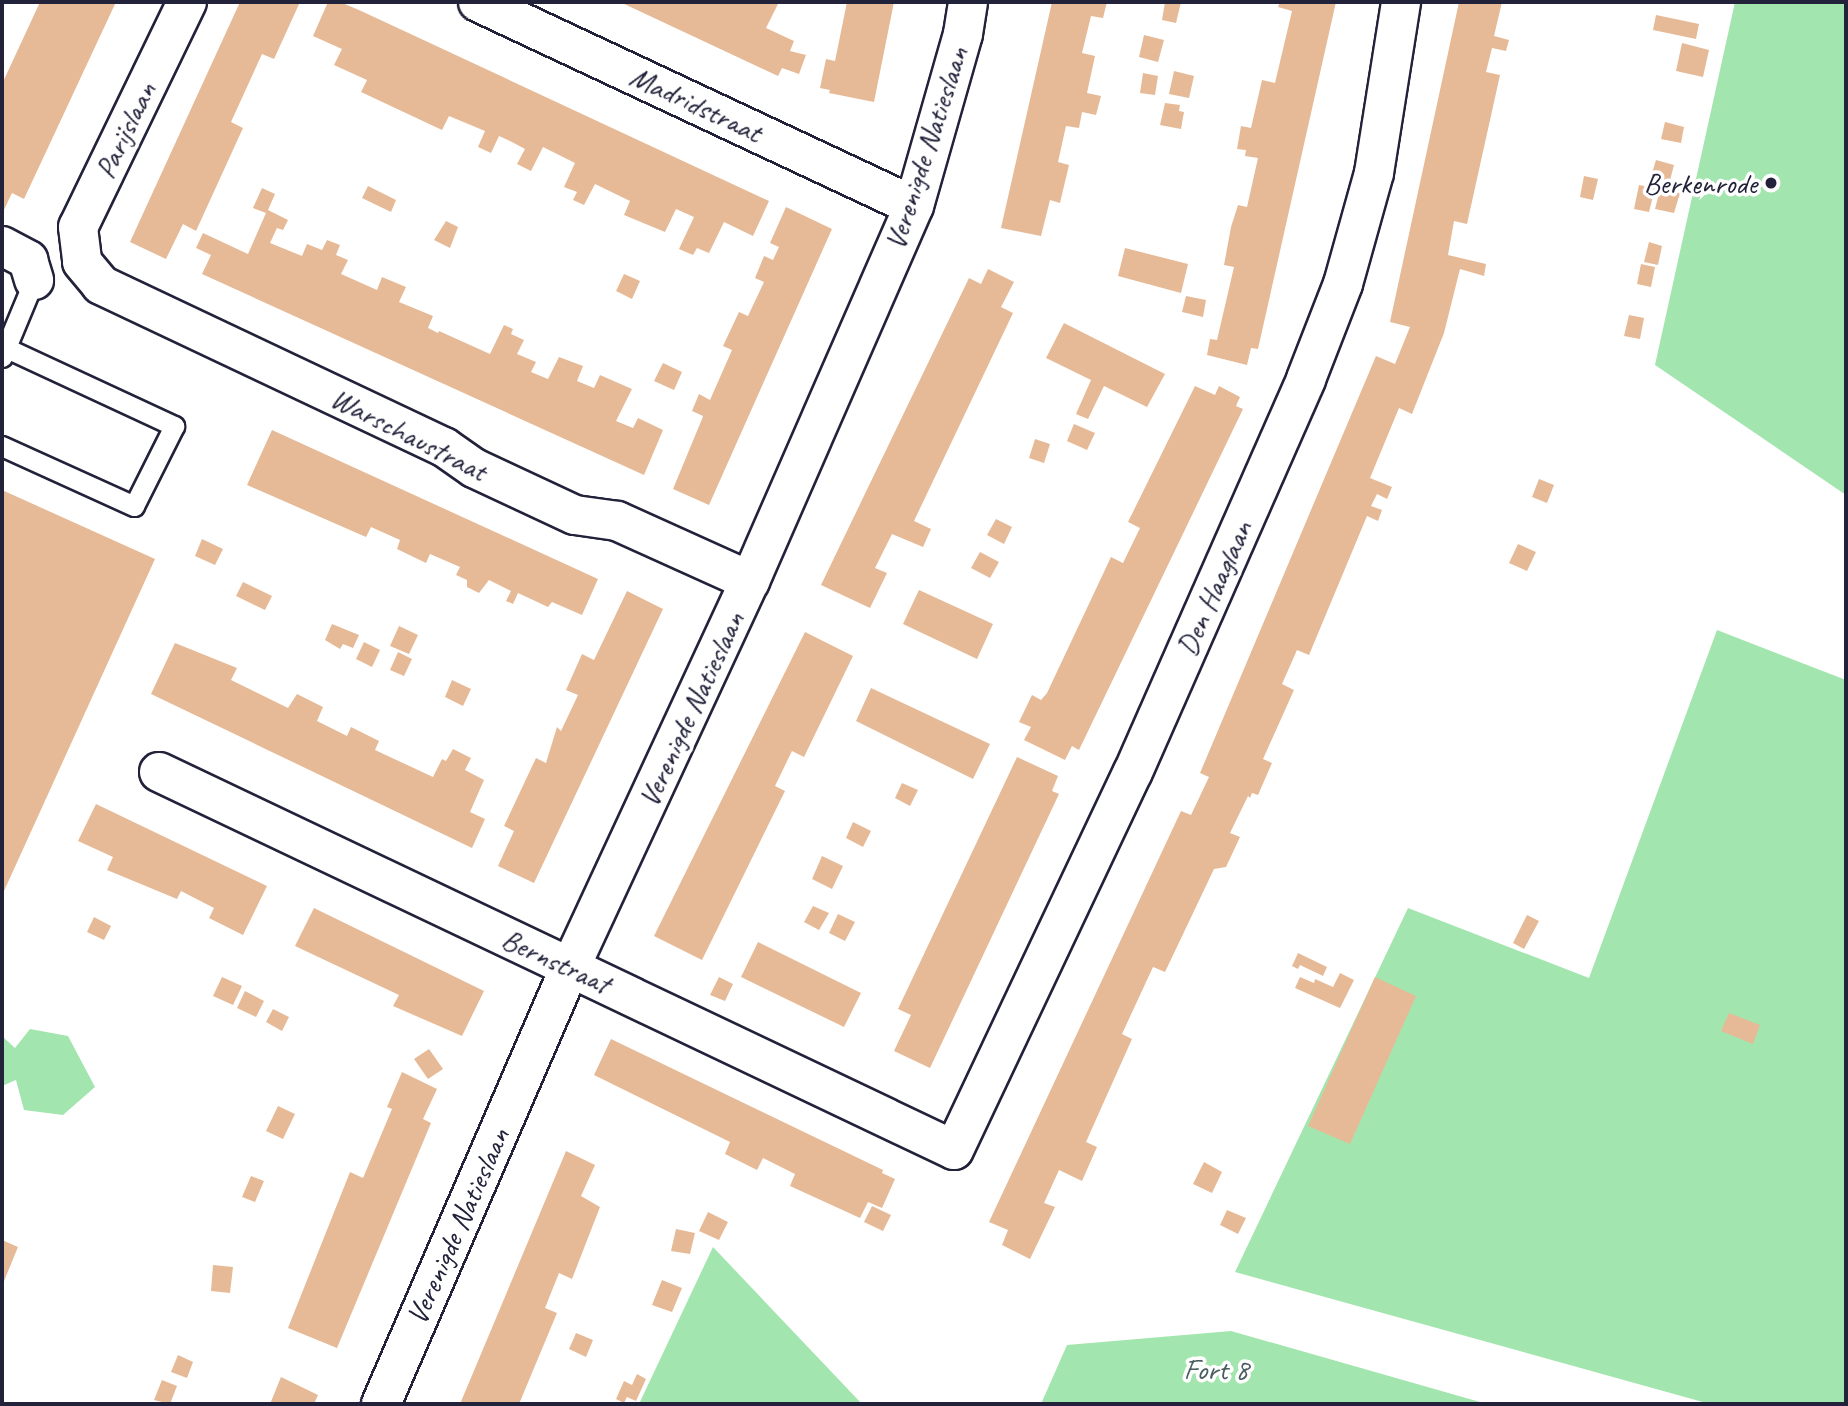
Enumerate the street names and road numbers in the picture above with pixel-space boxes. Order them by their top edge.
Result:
street label: Verenigde Natieslaan [876,41,976,255]
street label: Madridstraat [624,58,768,150]
street label: Parijslaan [86,76,164,184]
street label: Warschaustraat [325,379,493,489]
street label: Den Haaglaan [1168,515,1260,661]
street label: Verenigde Natieslaan [630,605,752,813]
street label: Bernstraat [496,920,616,1002]
street label: Verenigde Natieslaan [398,1121,518,1331]

